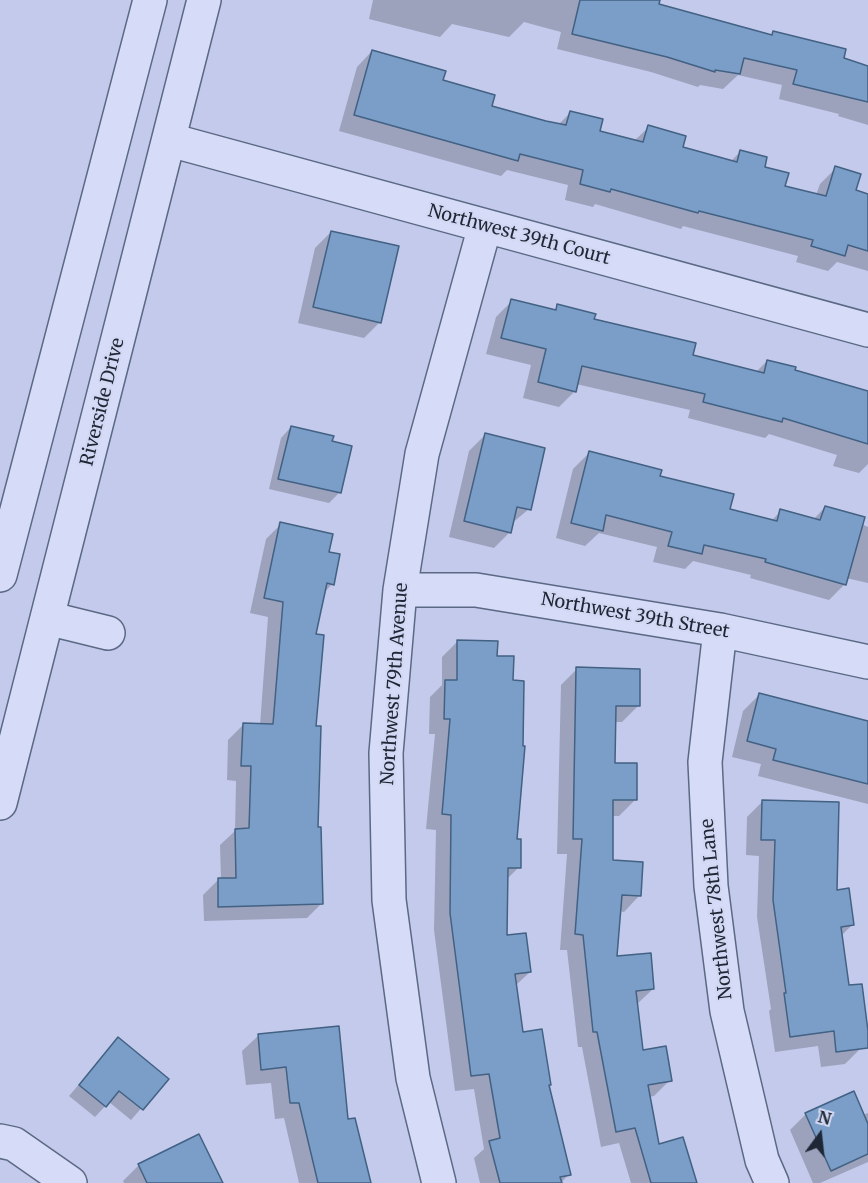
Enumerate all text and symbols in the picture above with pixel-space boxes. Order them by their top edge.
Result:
street label: Northwest 39th Court [426,200,612,270]
street label: Riverside Drive [77,336,129,468]
street label: Northwest 79th Avenue [377,582,413,786]
street label: Northwest 39th Street [539,589,731,643]
street label: Northwest 78th Lane [697,817,737,1001]
north arrow [790,1105,850,1165]
text: N [816,1106,833,1129]

